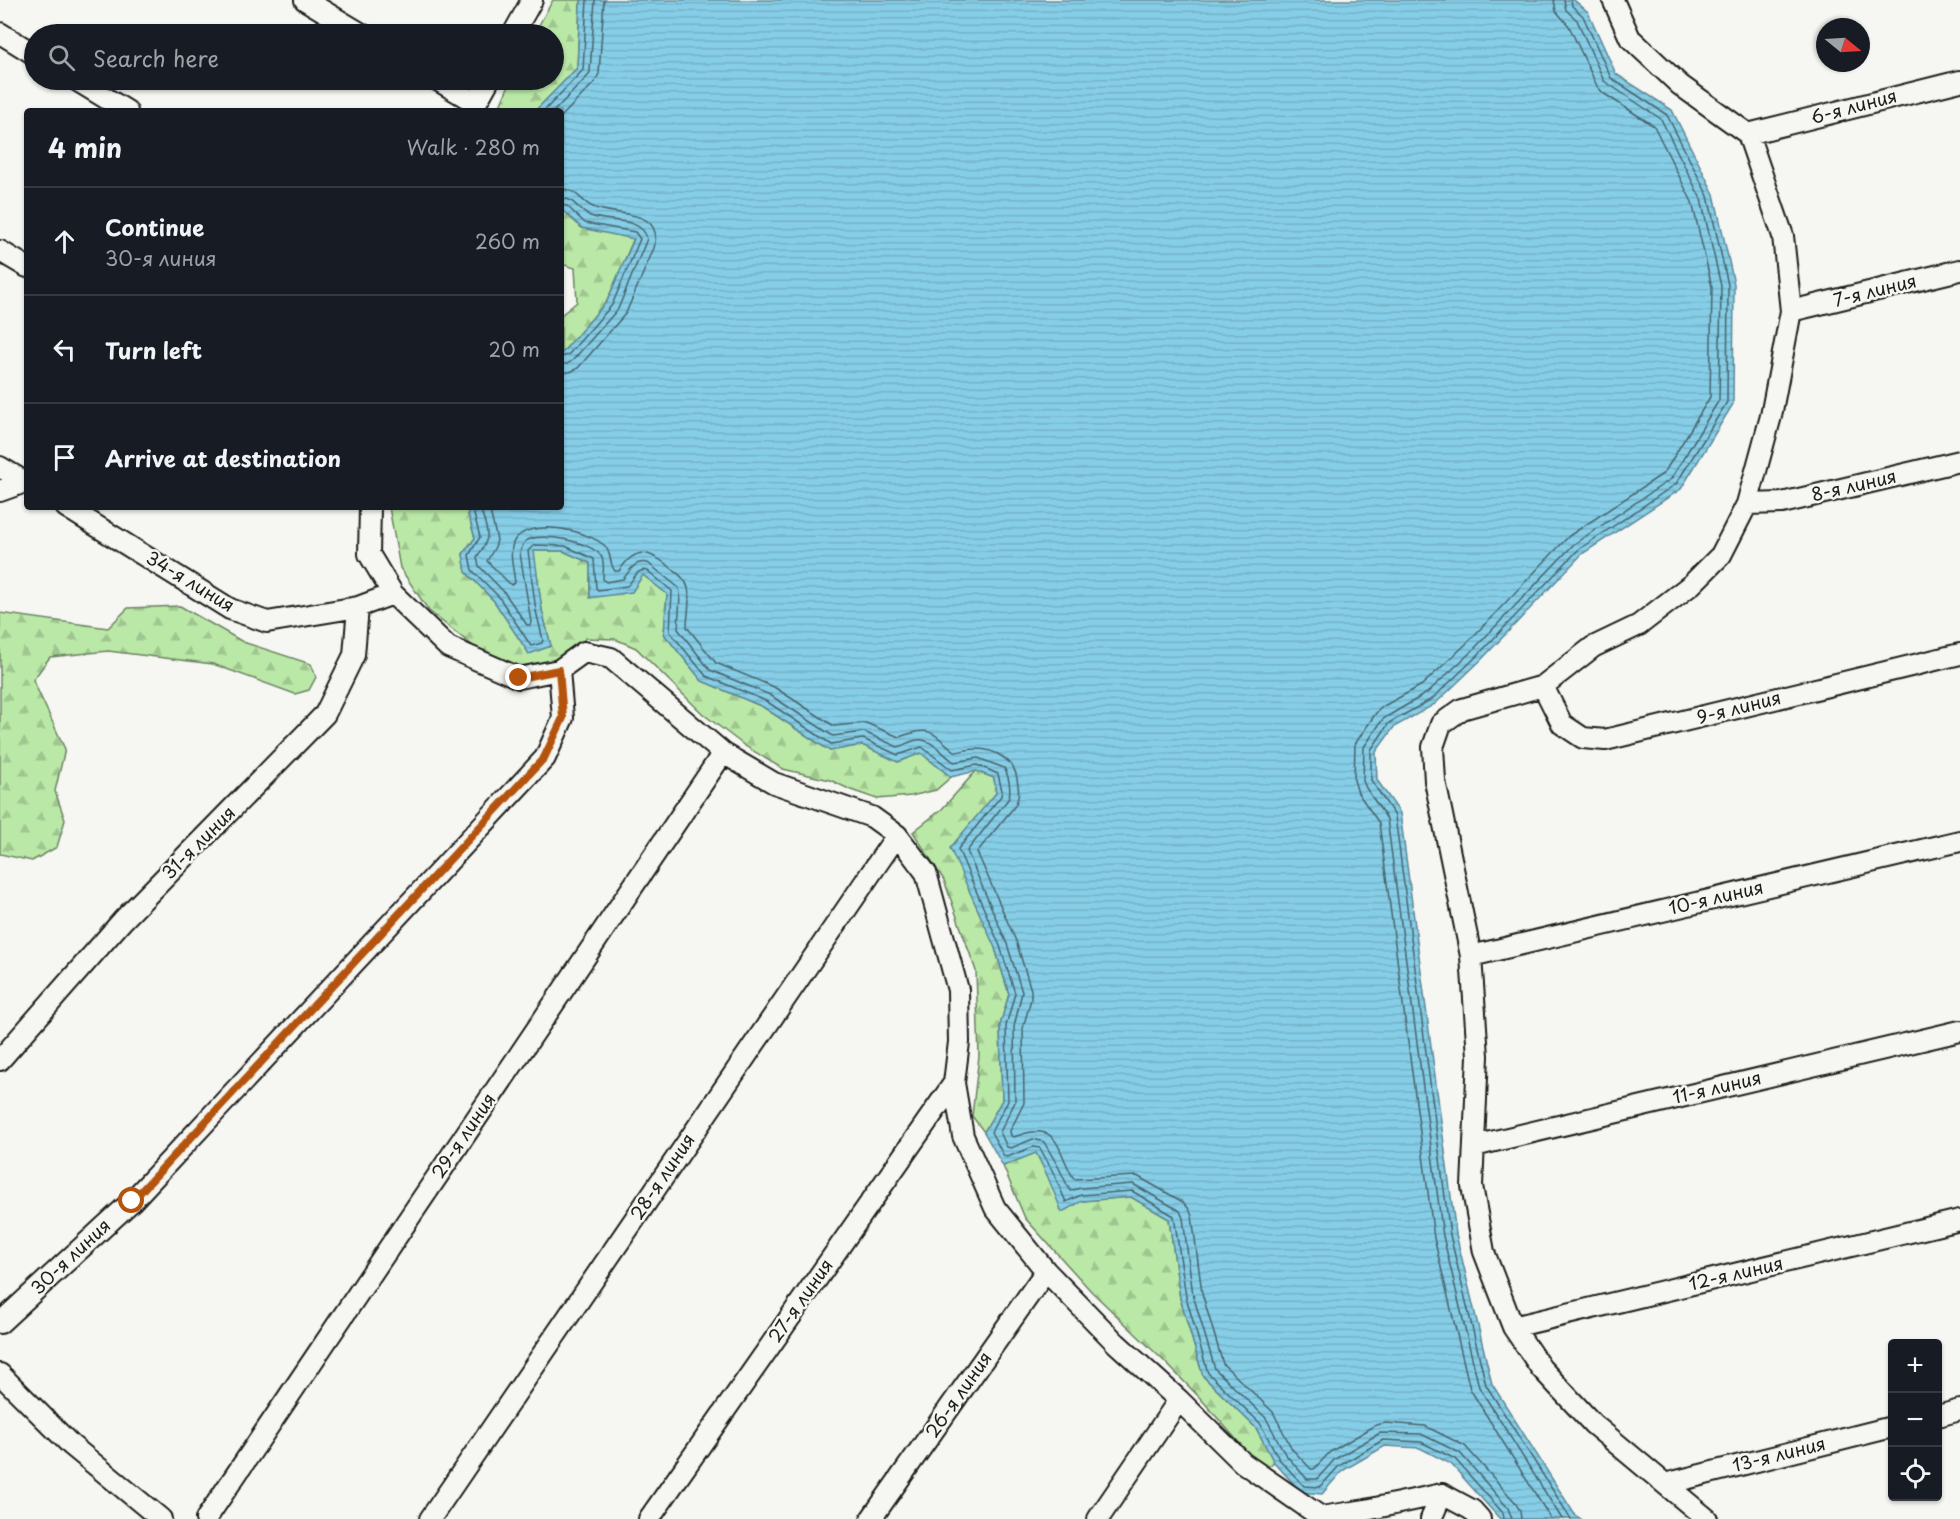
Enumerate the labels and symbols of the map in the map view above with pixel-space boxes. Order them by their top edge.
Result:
north arrow [1816,18,1870,72]
street label: 6-я линия [1808,81,1900,130]
street label: 7-я линия [1830,266,1919,313]
street label: 8-я линия [1808,462,1899,507]
street label: 34-я линия [141,544,240,618]
route end [505,664,531,690]
street label: 9-я линия [1694,683,1784,730]
street label: 31-я линия [155,799,241,885]
street label: 10-я линия [1666,873,1766,921]
street label: 11-я линия [1670,1063,1764,1110]
street label: 29-я линия [424,1087,501,1183]
street label: 28-я линия [623,1127,701,1225]
route start [118,1187,144,1213]
street label: 30-я линия [24,1212,116,1300]
street label: 12-я линия [1686,1249,1785,1296]
street label: 27-я линия [761,1253,839,1348]
street label: 26-я линия [918,1345,998,1443]
street label: 13-я линия [1729,1429,1828,1478]

